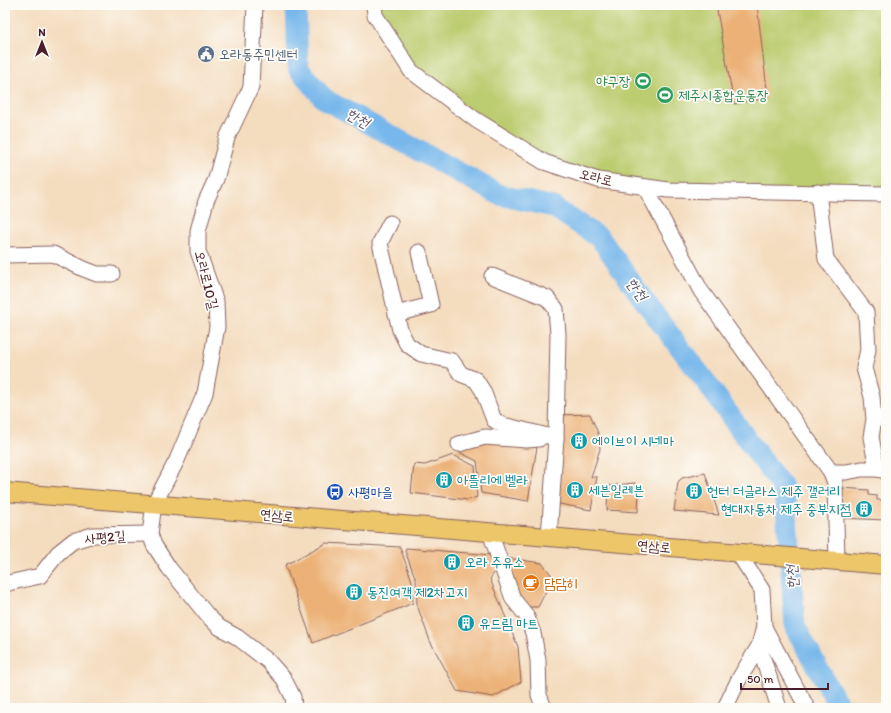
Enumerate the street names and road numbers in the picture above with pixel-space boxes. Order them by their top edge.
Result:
street label: 오라로 [577,165,614,190]
street label: 오라로10길 [191,249,222,312]
street label: 연삼로 [259,506,295,525]
street label: 사평2길 [84,527,127,548]
street label: 연삼로 [636,537,672,556]

